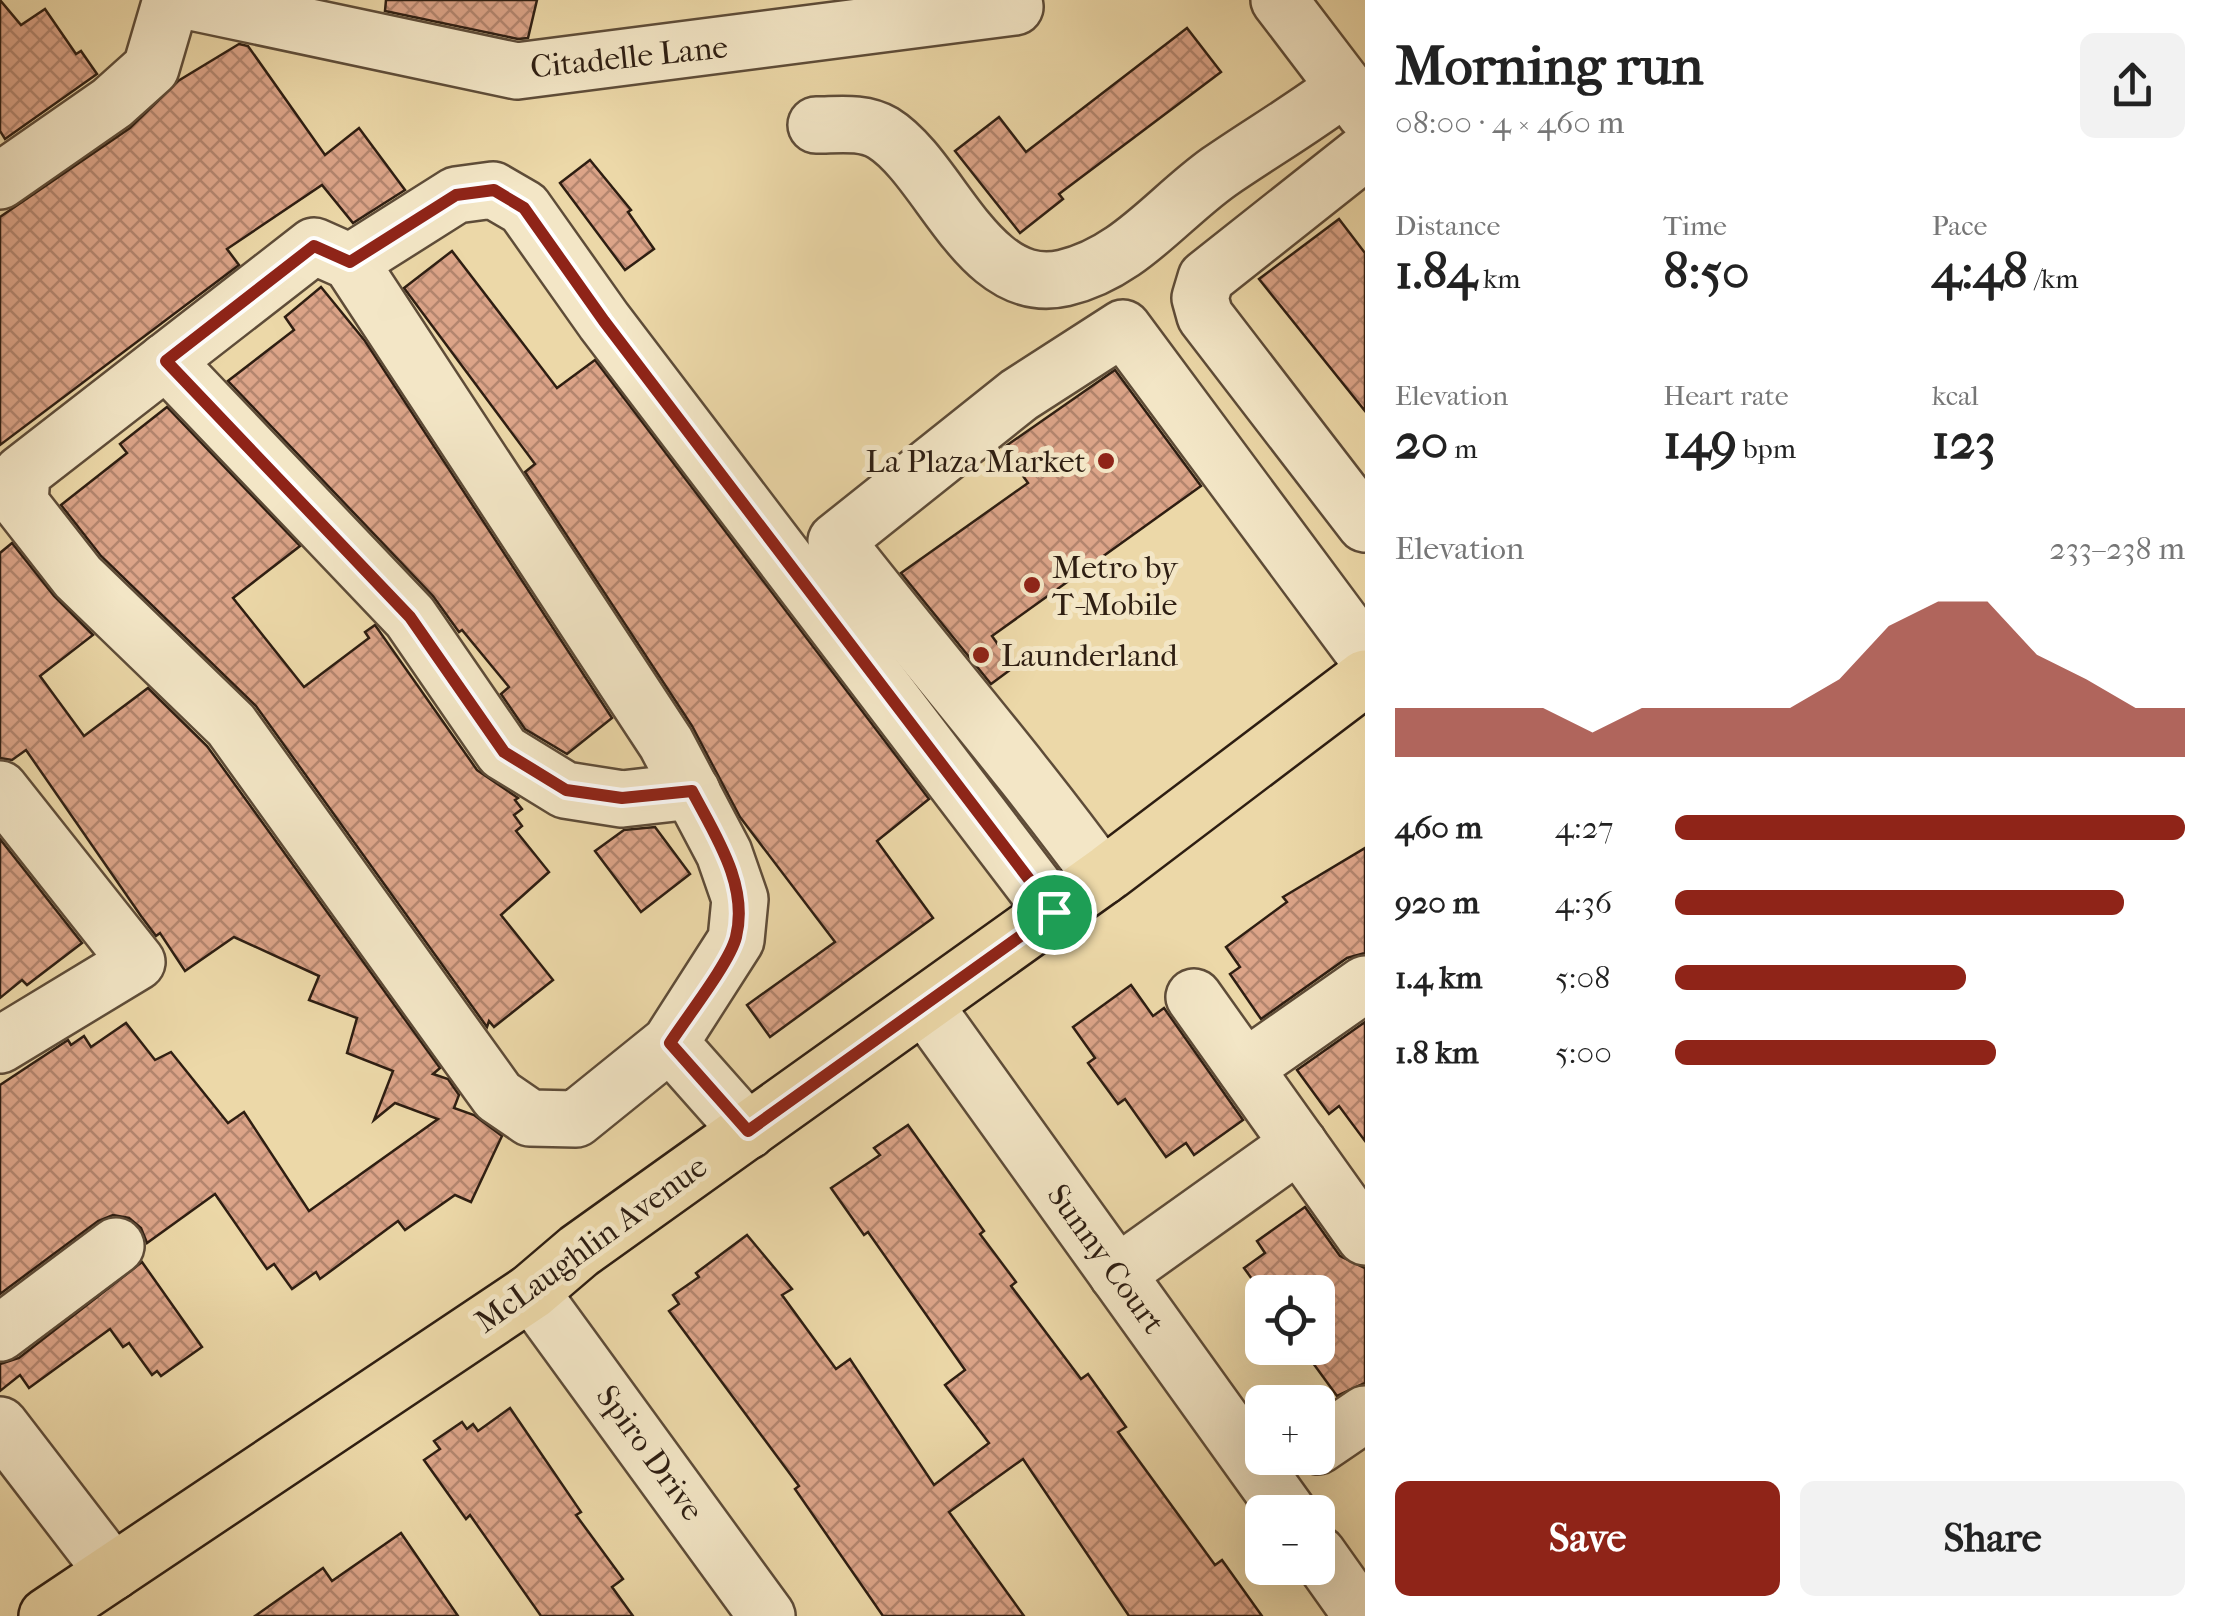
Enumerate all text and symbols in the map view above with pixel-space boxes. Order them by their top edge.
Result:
street label: Citadelle Lane [528,28,730,86]
button: share [2080,33,2185,138]
text: Morning run [1395,34,1703,98]
text: 08:00 · 4 × 460 m [1395,104,1624,141]
text: Distance [1395,209,1500,242]
text: Time [1663,209,1727,242]
text: Pace [1932,209,1987,242]
text: 1.84 [1395,242,1477,301]
text: 8:50 [1663,242,1750,301]
text: 4:48 [1932,242,2028,301]
text: km [1477,262,1521,295]
text: /km [2028,262,2078,295]
text: Elevation [1395,379,1508,412]
text: Heart rate [1663,379,1789,412]
text: kcal [1932,379,1979,412]
text: 20 [1395,412,1448,471]
text: 149 [1663,412,1737,471]
text: 123 [1932,412,1996,471]
text: m [1448,432,1478,465]
text: bpm [1737,432,1796,465]
place label: La Plaza Market [866,443,1087,480]
marker: La Plaza Market [1095,450,1117,472]
text: Elevation [1395,530,1524,567]
text: 233–238 m [2049,530,2185,567]
place label: Metro by T-Mobile [1052,549,1179,623]
marker: Metro by T-Mobile [1021,574,1043,596]
place label: Launderland [1001,637,1178,674]
marker: Launderland [970,644,992,666]
text: 460 m [1395,809,1482,846]
text: 4:27 [1555,809,1614,846]
pin [1012,870,1097,955]
text: 920 m [1395,884,1479,921]
text: 4:36 [1555,884,1612,921]
icon: arrive [1027,885,1082,940]
text: 1.4 km [1395,959,1482,996]
text: 5:08 [1555,959,1610,996]
text: 1.8 km [1395,1034,1479,1071]
text: 5:00 [1555,1034,1612,1071]
street label: McLaughlin Avenue [468,1147,714,1340]
street label: Sunny Court [1039,1177,1173,1341]
map controls [1245,1275,1335,1585]
button: locate [1245,1275,1335,1365]
street label: Spiro Drive [589,1378,711,1528]
button: + [1245,1385,1335,1475]
button: Save [1395,1481,1780,1596]
button: Share [1800,1481,2185,1596]
button: − [1245,1495,1335,1585]

